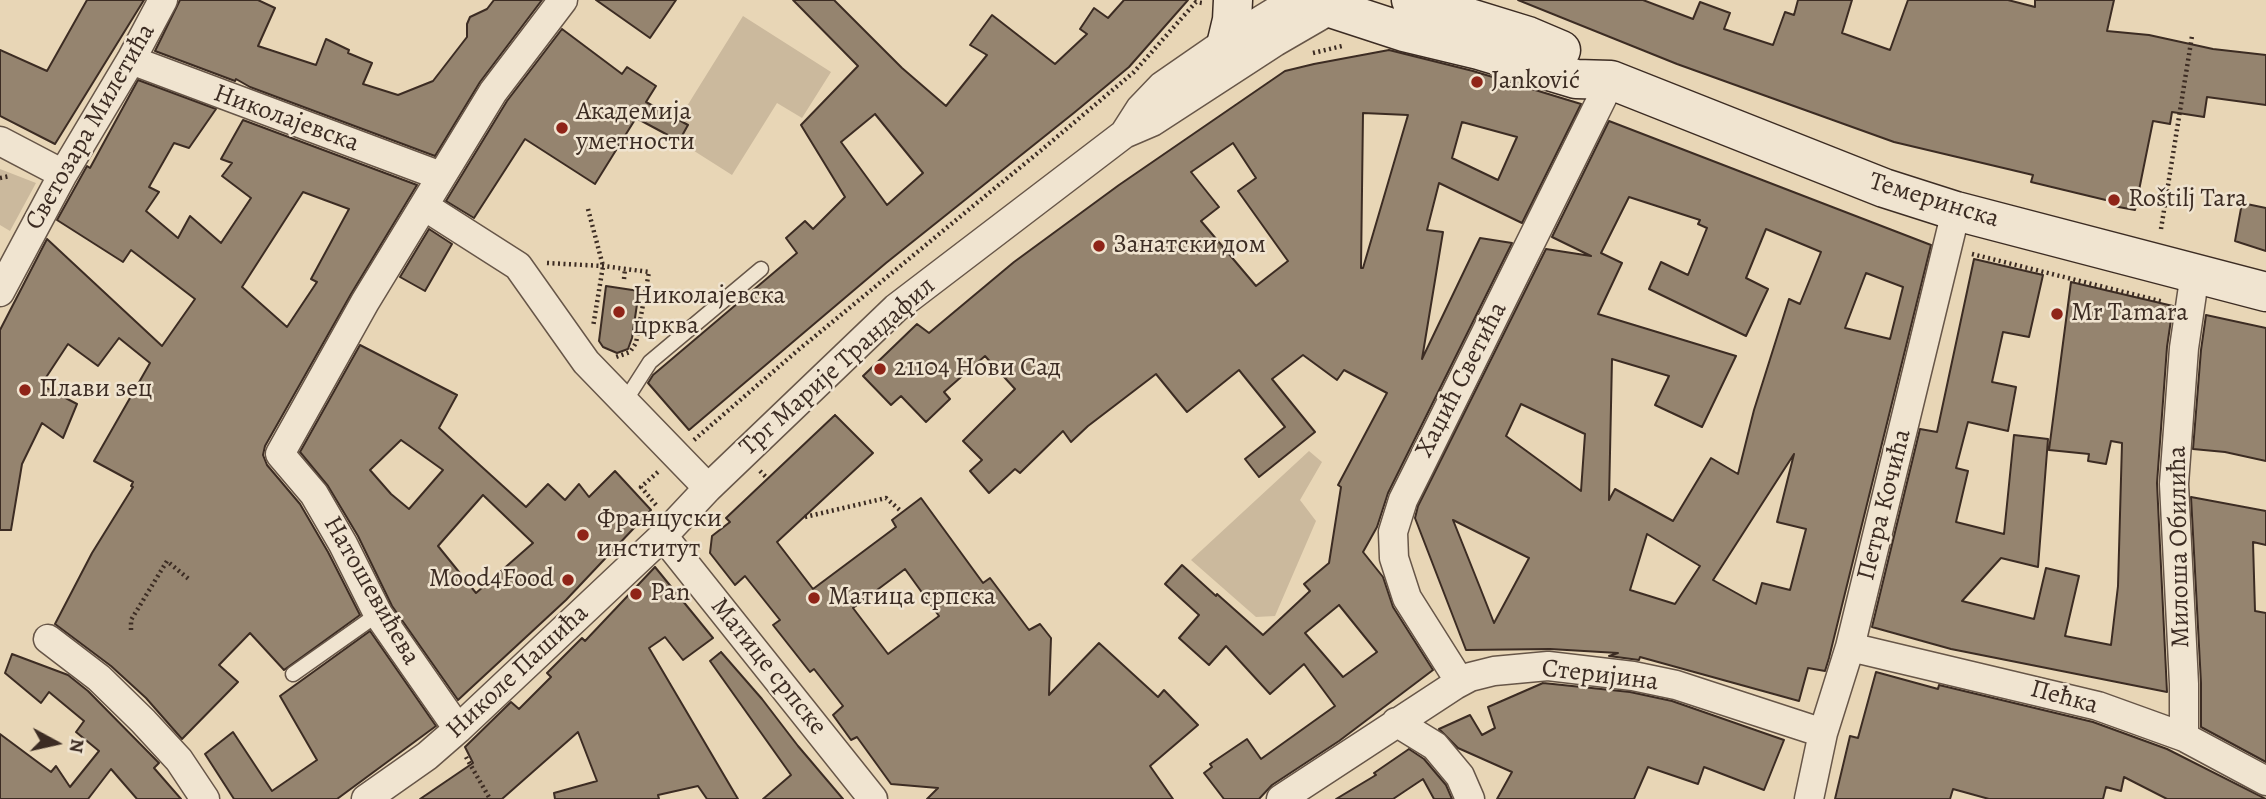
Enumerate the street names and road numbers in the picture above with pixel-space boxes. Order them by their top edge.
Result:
street label: Светозара Милетића [19,18,163,236]
street label: Николајевска [209,78,363,160]
street label: Темеринска [1865,166,2003,236]
street label: Трг Марије Трандафил [734,271,942,463]
street label: Хаџић Светића [1409,297,1515,463]
street label: Петра Кочића [1851,426,1919,584]
street label: Милоша Обилића [2163,446,2197,648]
street label: Натошевићева [316,511,426,671]
street label: Матице српске [703,592,833,742]
street label: Николе Пашића [440,598,596,746]
street label: Стеријина [1540,653,1660,699]
street label: Пећка [2027,674,2101,722]

